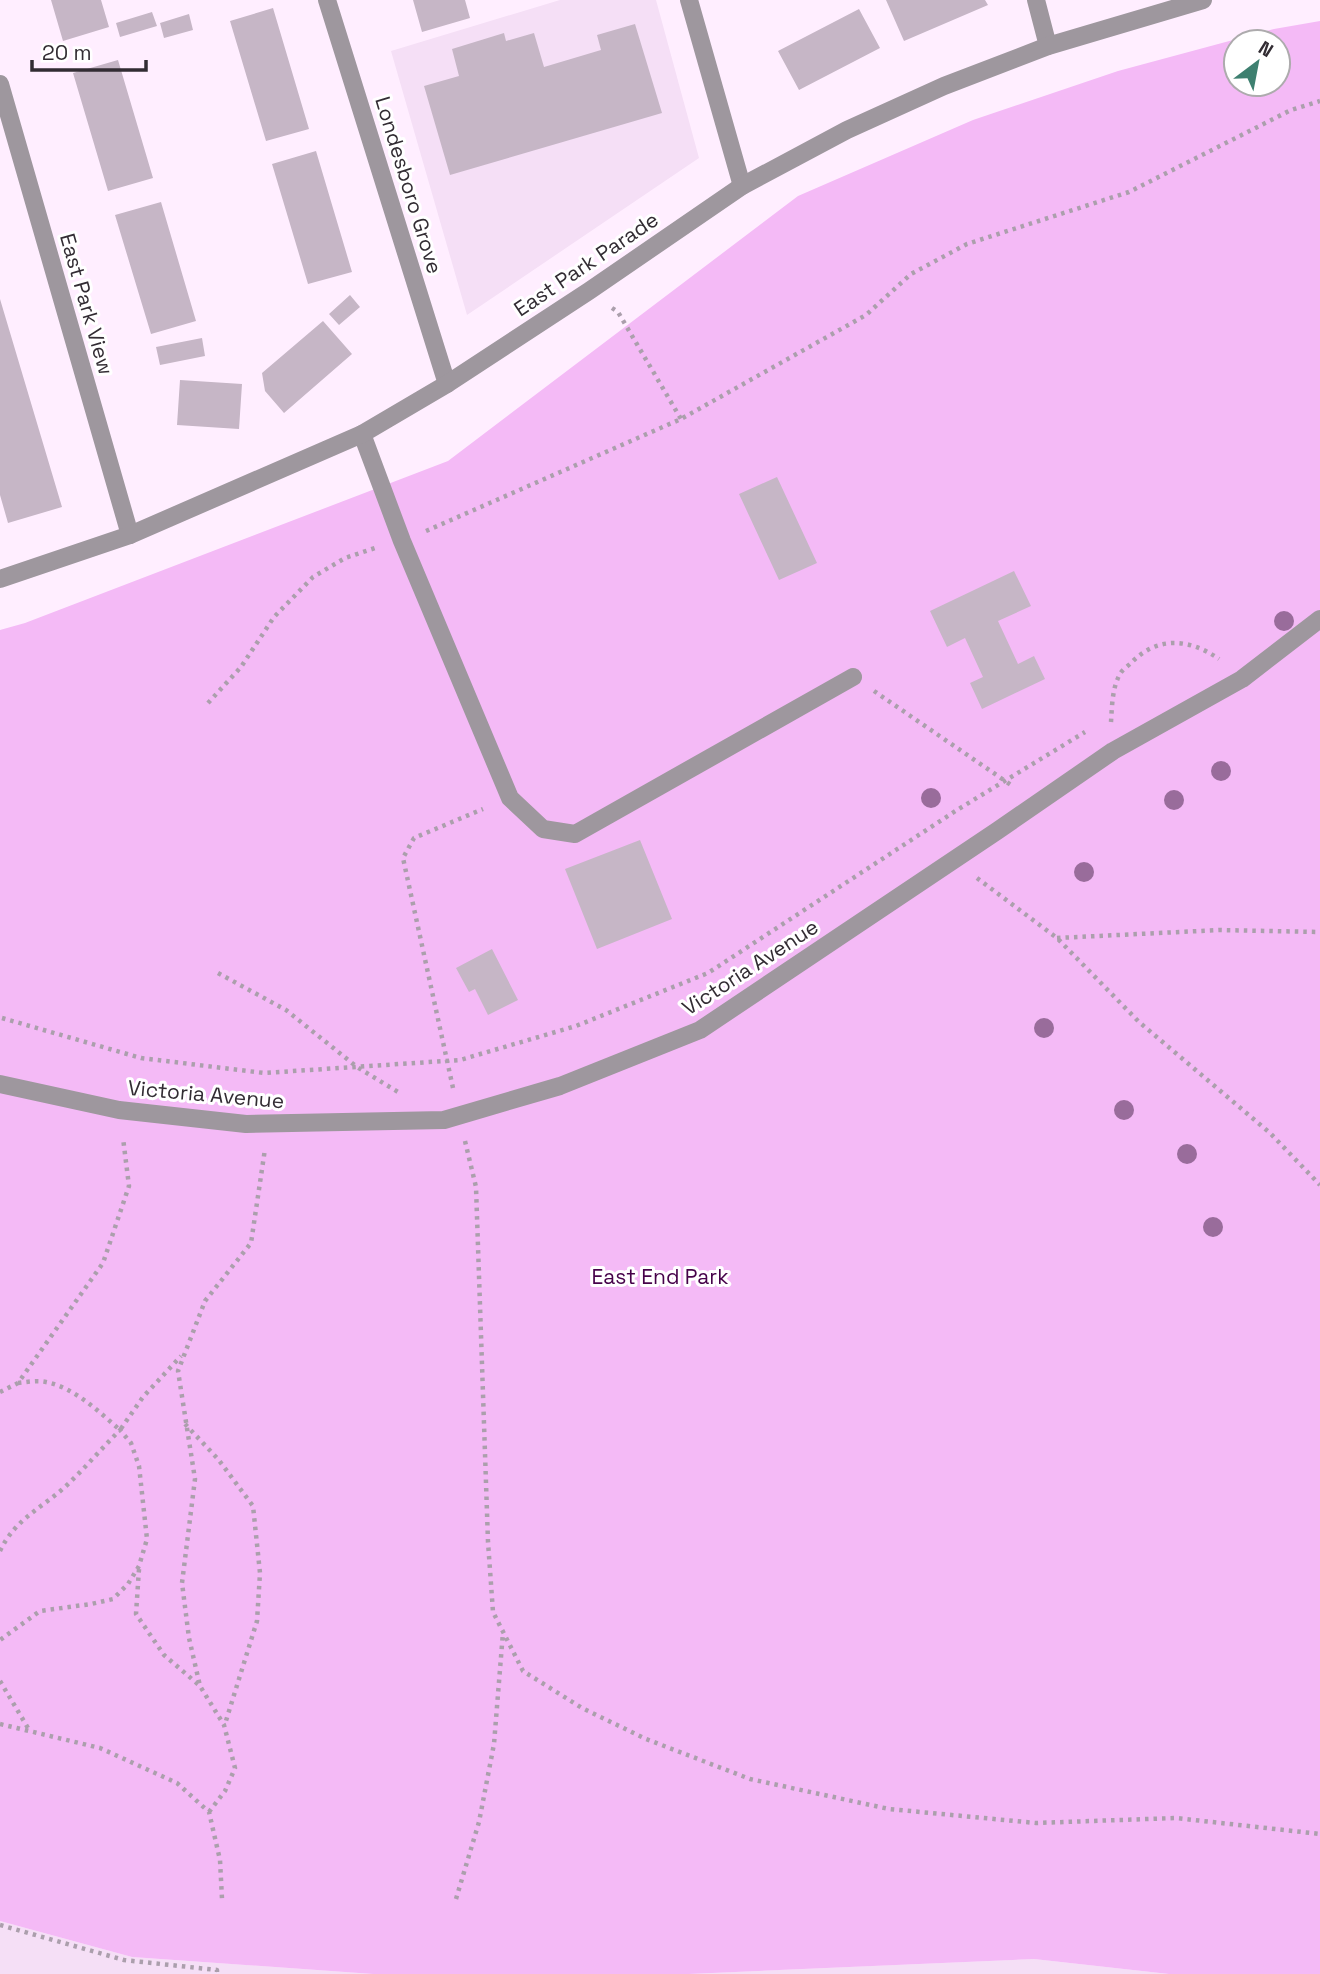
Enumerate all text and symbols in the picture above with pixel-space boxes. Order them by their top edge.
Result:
scale bar [32,28,145,72]
north arrow [1222,28,1292,98]
text: N [1254,35,1278,63]
text: 20 m [42,39,92,66]
street label: Londesboro Grove [369,93,449,277]
street label: East Park Parade [509,206,663,322]
street label: East Park View [54,230,120,378]
street label: Victoria Avenue [677,913,823,1021]
street label: Victoria Avenue [127,1074,285,1114]
park label: East End Park [592,1263,729,1290]

